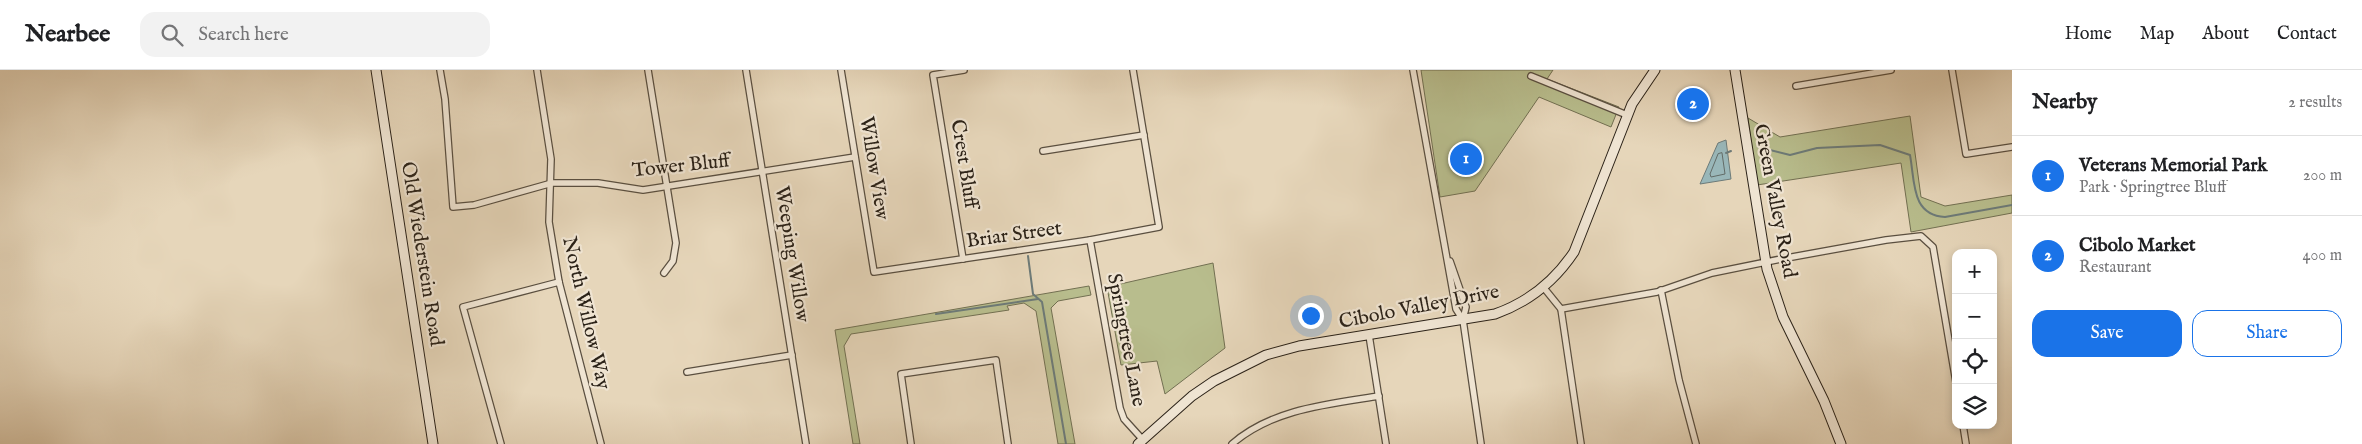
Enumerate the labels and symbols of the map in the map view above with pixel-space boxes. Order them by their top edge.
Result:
pin: 2 [1677,85,1709,123]
street label: Willow View [854,115,895,222]
street label: Crest Bluff [945,118,984,212]
street label: Green Valley Road [1748,122,1802,281]
pin: 1 [1450,140,1482,178]
street label: Tower Bluff [631,148,733,184]
street label: Old Wiederstein Road [395,160,449,348]
street label: Weeping Willow [769,184,815,325]
street label: Briar Street [965,216,1063,254]
street label: North Willow Way [556,234,616,392]
street label: Springtree Lane [1101,271,1151,409]
street label: Cibolo Valley Drive [1337,279,1501,335]
your location [1298,303,1324,329]

